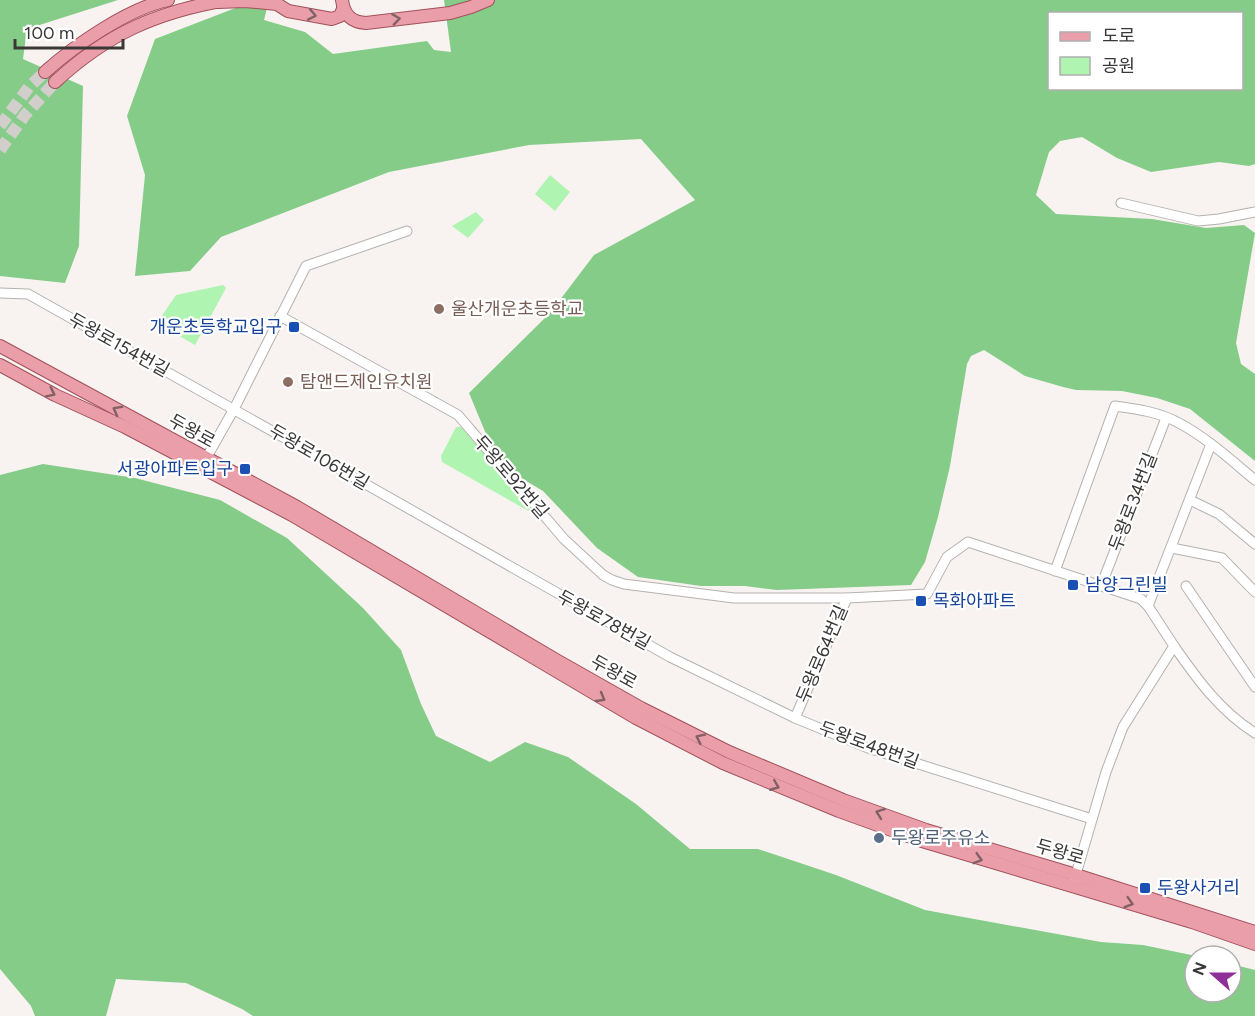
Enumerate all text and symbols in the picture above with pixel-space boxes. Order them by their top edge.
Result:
one-way arrow [306,8,316,21]
scale bar [15,12,123,50]
legend [1048,12,1243,90]
one-way arrow [391,14,400,26]
text: 100 m [24,22,74,44]
text: 도로 [1102,25,1135,47]
text: 공원 [1102,55,1135,77]
place label: 울산개운초등학교 [451,298,583,320]
marker: 울산개운초등학교 [432,302,446,316]
street label: 두왕로154번길 [65,308,173,382]
place label: 개운초등학교입구 [150,316,282,338]
marker: 개운초등학교입구 [287,320,301,334]
place label: 탐앤드제인유치원 [300,371,432,393]
marker: 탐앤드제인유치원 [281,375,295,389]
one-way arrow [45,385,56,397]
one-way arrow [113,406,124,417]
street label: 두왕로 [165,409,219,453]
street label: 두왕로106번길 [265,419,373,495]
street label: 두왕로92번길 [469,431,553,523]
street label: 두왕로34번길 [1104,450,1162,554]
place label: 서광아파트입구 [117,458,233,480]
marker: 서광아파트입구 [238,462,252,476]
place label: 남양그린빌 [1085,574,1168,596]
marker: 남양그린빌 [1066,578,1080,592]
street label: 두왕로78번길 [553,585,655,655]
place label: 목화아파트 [933,590,1016,612]
marker: 목화아파트 [914,594,928,608]
street label: 두왕로64번길 [792,602,852,706]
street label: 두왕로 [587,650,641,694]
one-way arrow [595,691,605,703]
street label: 두왕로48번길 [816,717,922,773]
one-way arrow [696,733,707,745]
one-way arrow [769,779,780,791]
one-way arrow [875,808,886,821]
place label: 두왕로주유소 [891,827,990,849]
marker: 두왕로주유소 [872,831,886,845]
street label: 두왕로 [1033,835,1087,869]
one-way arrow [973,852,983,864]
place label: 두왕사거리 [1157,877,1240,899]
marker: 두왕사거리 [1138,881,1152,895]
one-way arrow [1123,896,1133,908]
north arrow [1183,944,1243,1004]
text: N [1188,960,1211,978]

